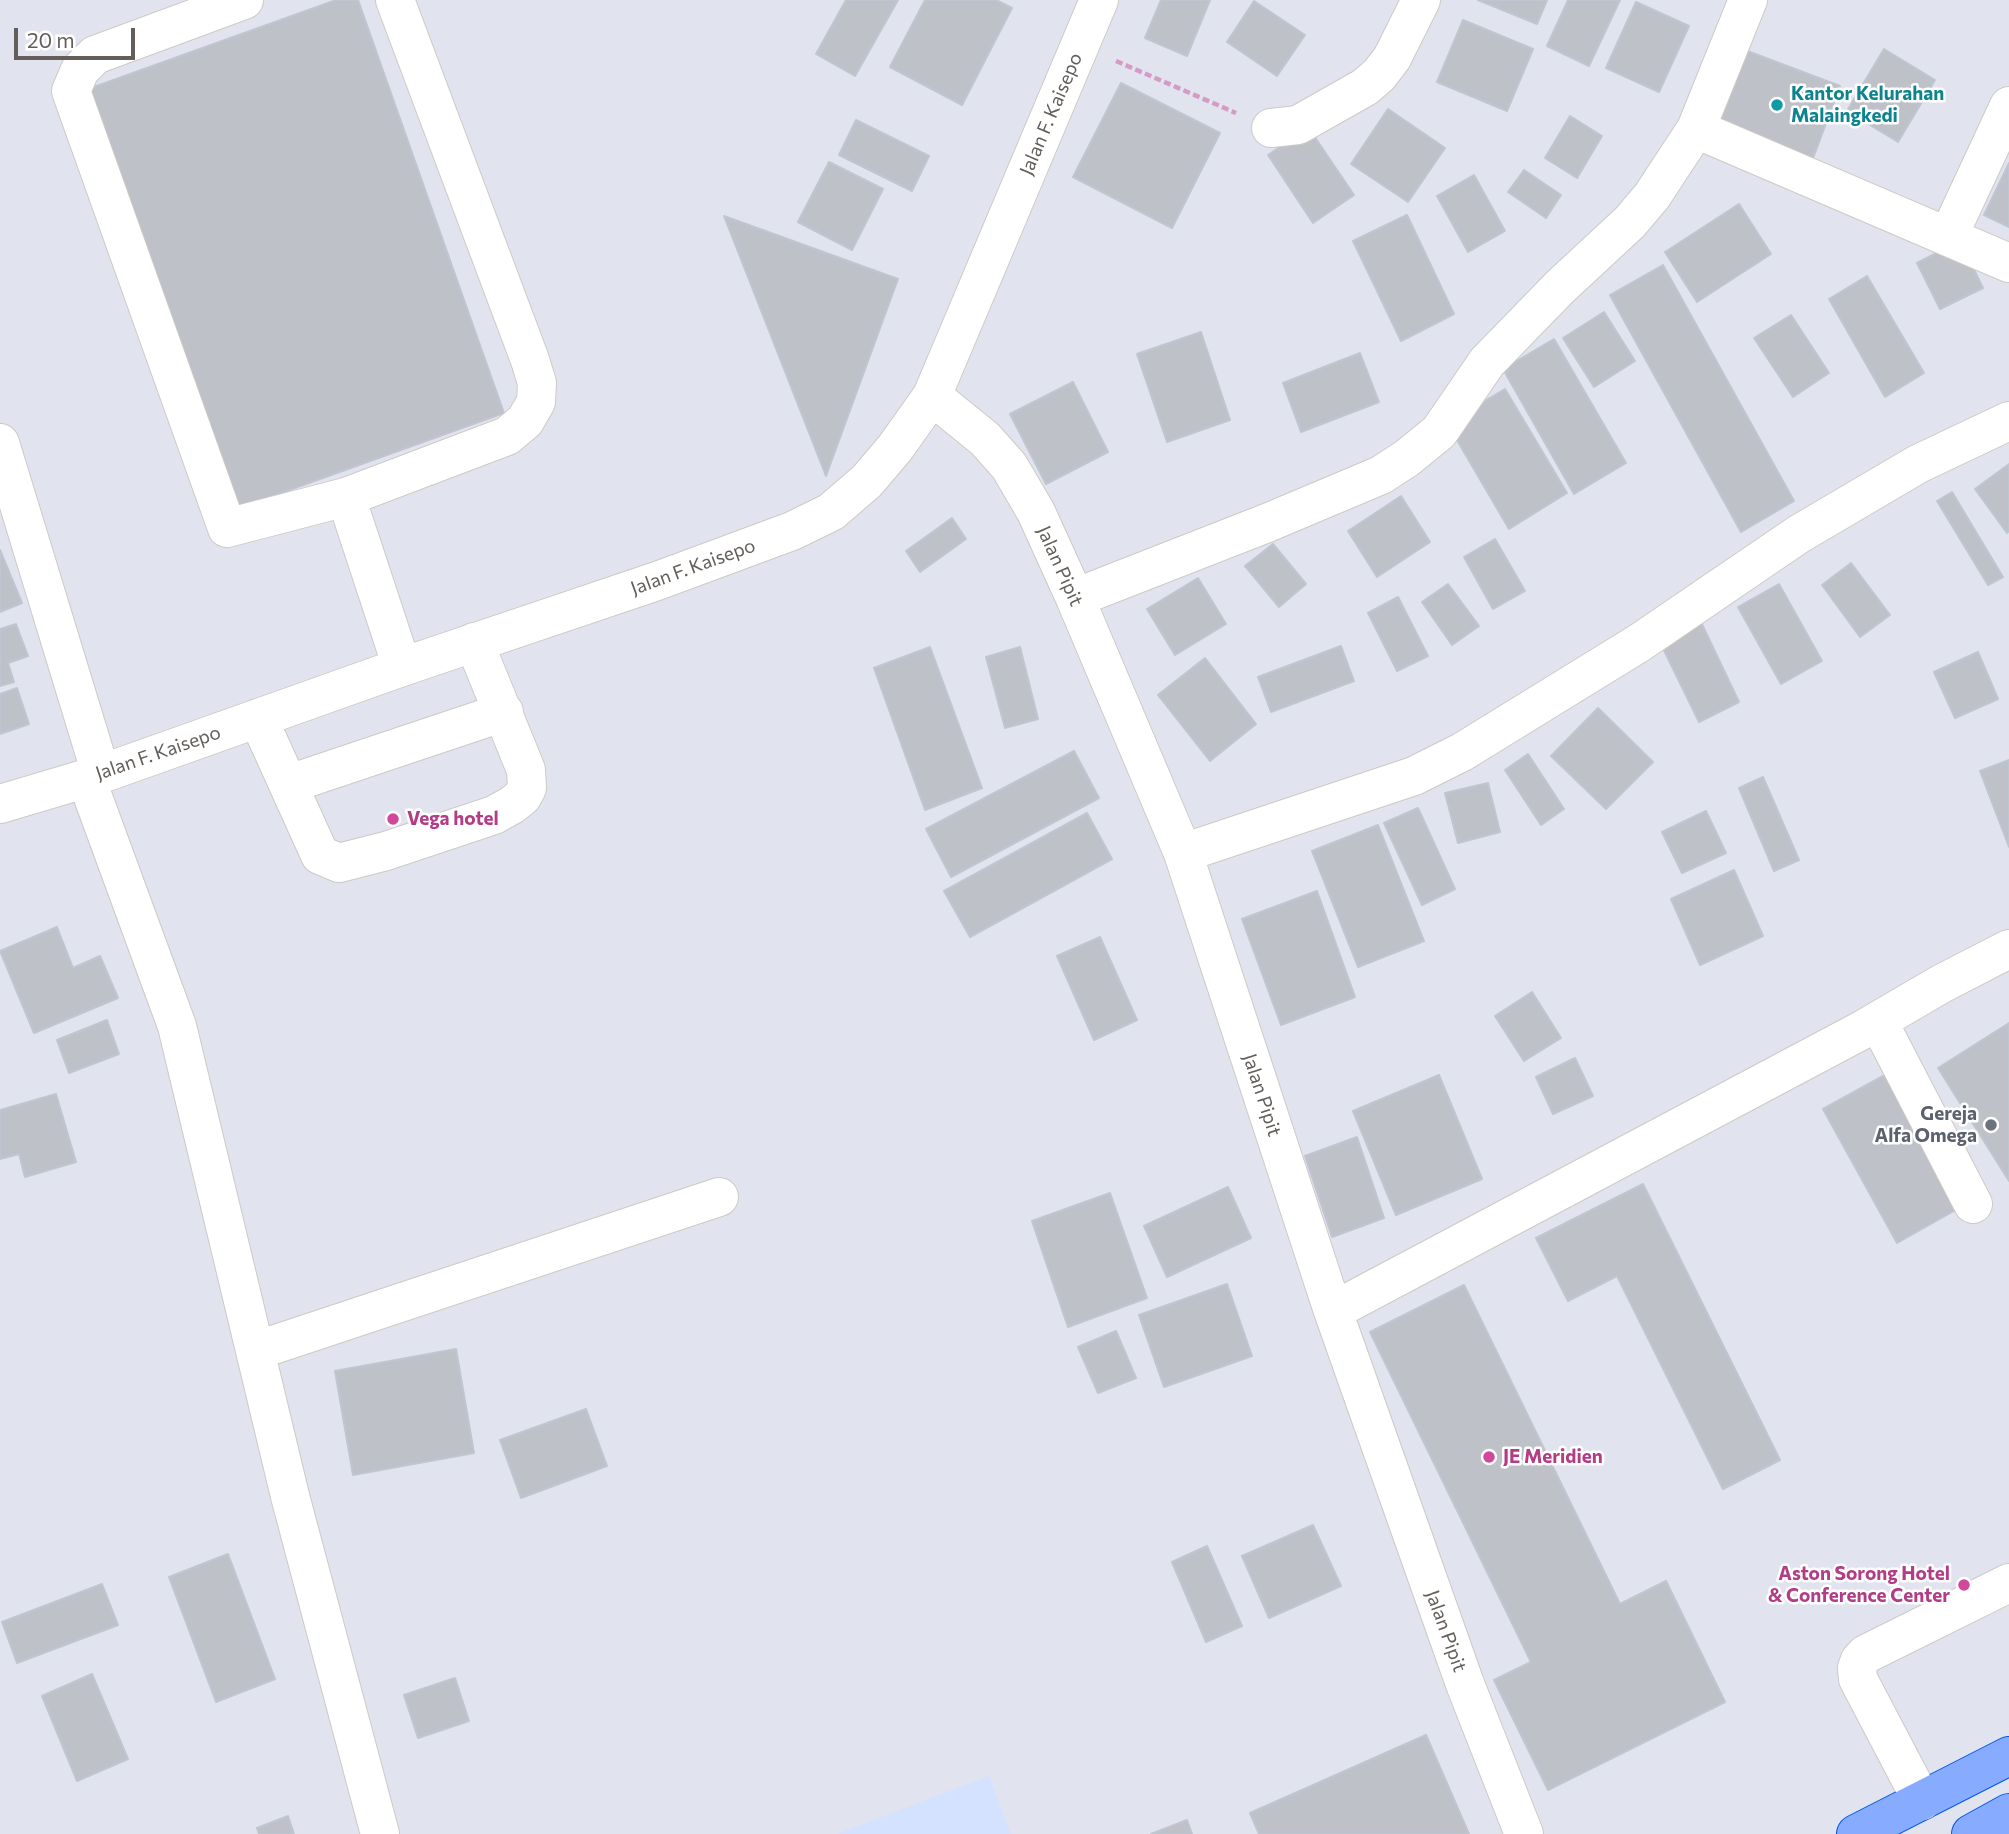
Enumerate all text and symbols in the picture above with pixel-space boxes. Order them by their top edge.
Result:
scale bar [18,14,138,58]
text: 20 m [27,27,75,52]
street label: Jalan F. Kaisepo [1015,49,1087,179]
place label: Kantor Kelurahan Malaingkedi [1791,83,1944,127]
marker: Kantor Kelurahan Malaingkedi [1769,97,1785,113]
street label: Jalan Pipit [1032,522,1088,610]
street label: Jalan F. Kaisepo [628,534,758,600]
street label: Jalan F. Kaisepo [92,721,224,785]
place label: Vega hotel [407,808,499,830]
marker: Vega hotel [385,811,401,827]
street label: Jalan Pipit [1238,1051,1286,1139]
place label: Gereja Alfa Omega [1875,1103,1977,1147]
marker: Gereja Alfa Omega [1983,1117,1999,1133]
place label: JE Meridien [1503,1446,1603,1468]
marker: JE Meridien [1481,1449,1497,1465]
place label: Aston Sorong Hotel & Conference Center [1768,1563,1950,1607]
marker: Aston Sorong Hotel & Conference Center [1956,1577,1972,1593]
street label: Jalan Pipit [1421,1587,1471,1675]

